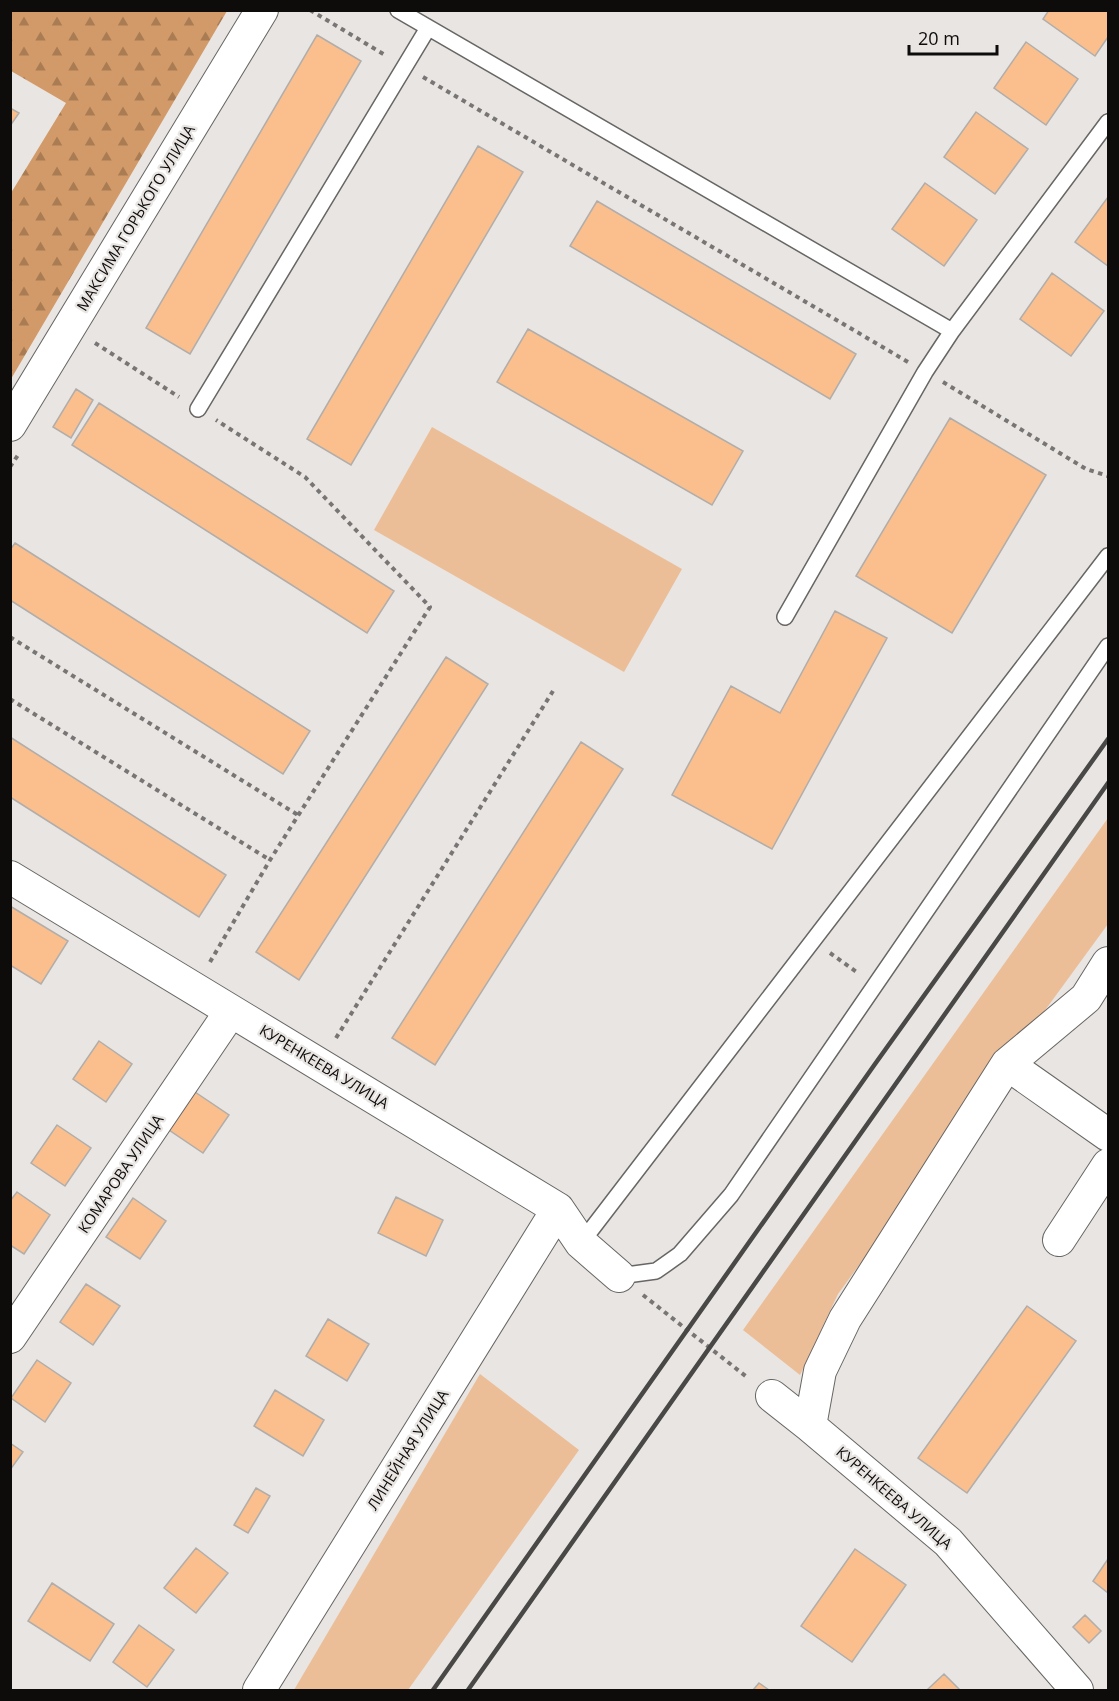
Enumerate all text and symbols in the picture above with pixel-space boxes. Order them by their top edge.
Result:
scale bar [909,18,998,56]
text: 20 m [918,26,960,50]
street label: МАКСИМА ГОРЬКОГО УЛИЦА [72,120,199,314]
street label: КУРЕНКЕЕВА УЛИЦА [256,1020,393,1113]
street label: КОМАРОВА УЛИЦА [73,1110,168,1237]
street label: ЛИНЕЙНАЯ УЛИЦА [362,1385,453,1513]
street label: КУРЕНКЕЕВА УЛИЦА [832,1441,957,1554]

